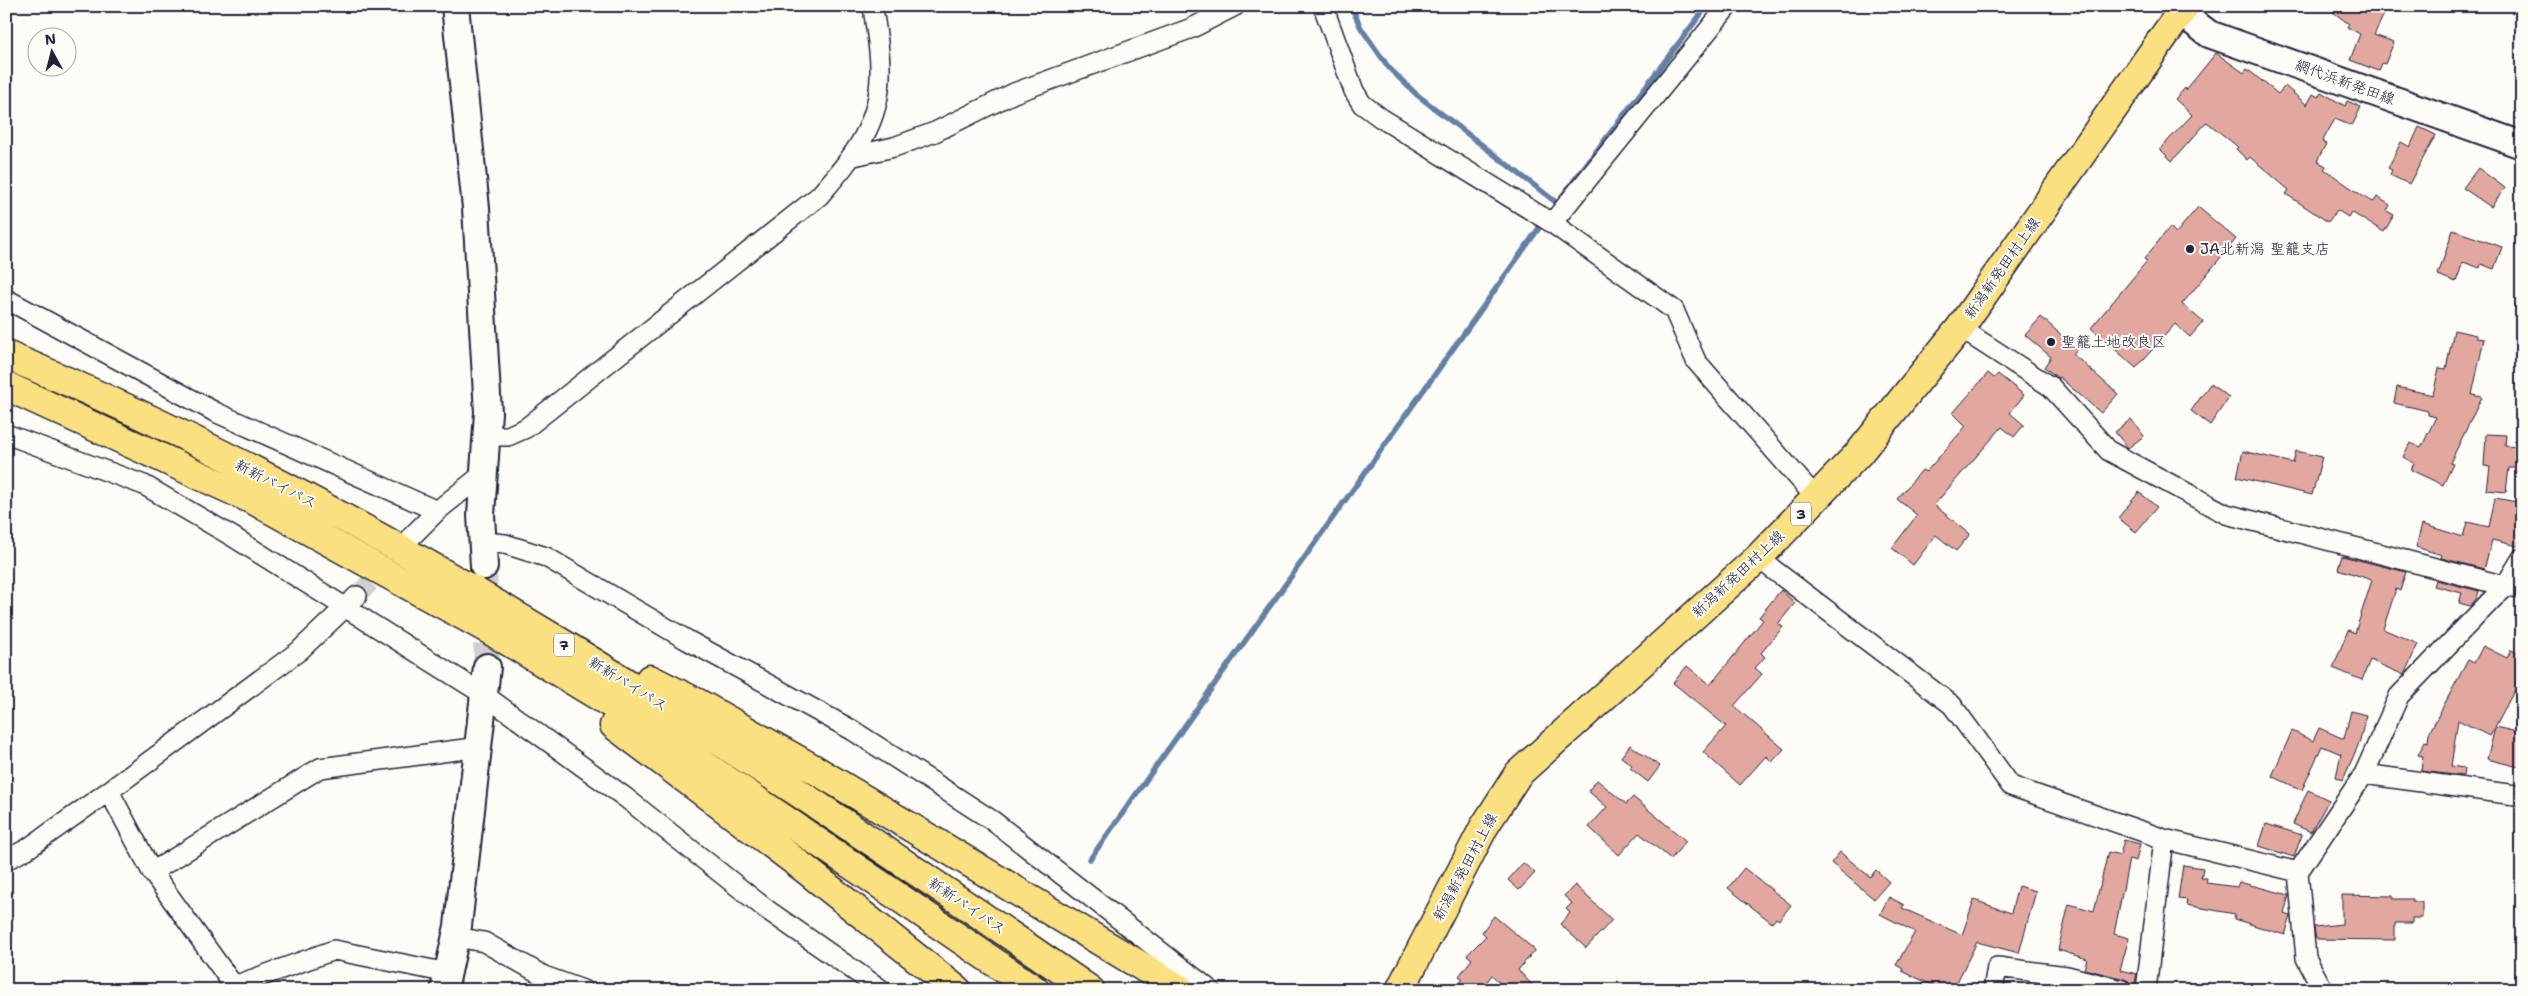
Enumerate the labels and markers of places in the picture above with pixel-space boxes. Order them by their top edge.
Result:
place label: JA北新潟 聖籠支店 [2200,239,2330,259]
marker: JA北新潟 聖籠支店 [2184,243,2196,255]
place label: 聖籠土地改良区 [2061,332,2166,352]
marker: 聖籠土地改良区 [2045,336,2057,348]

